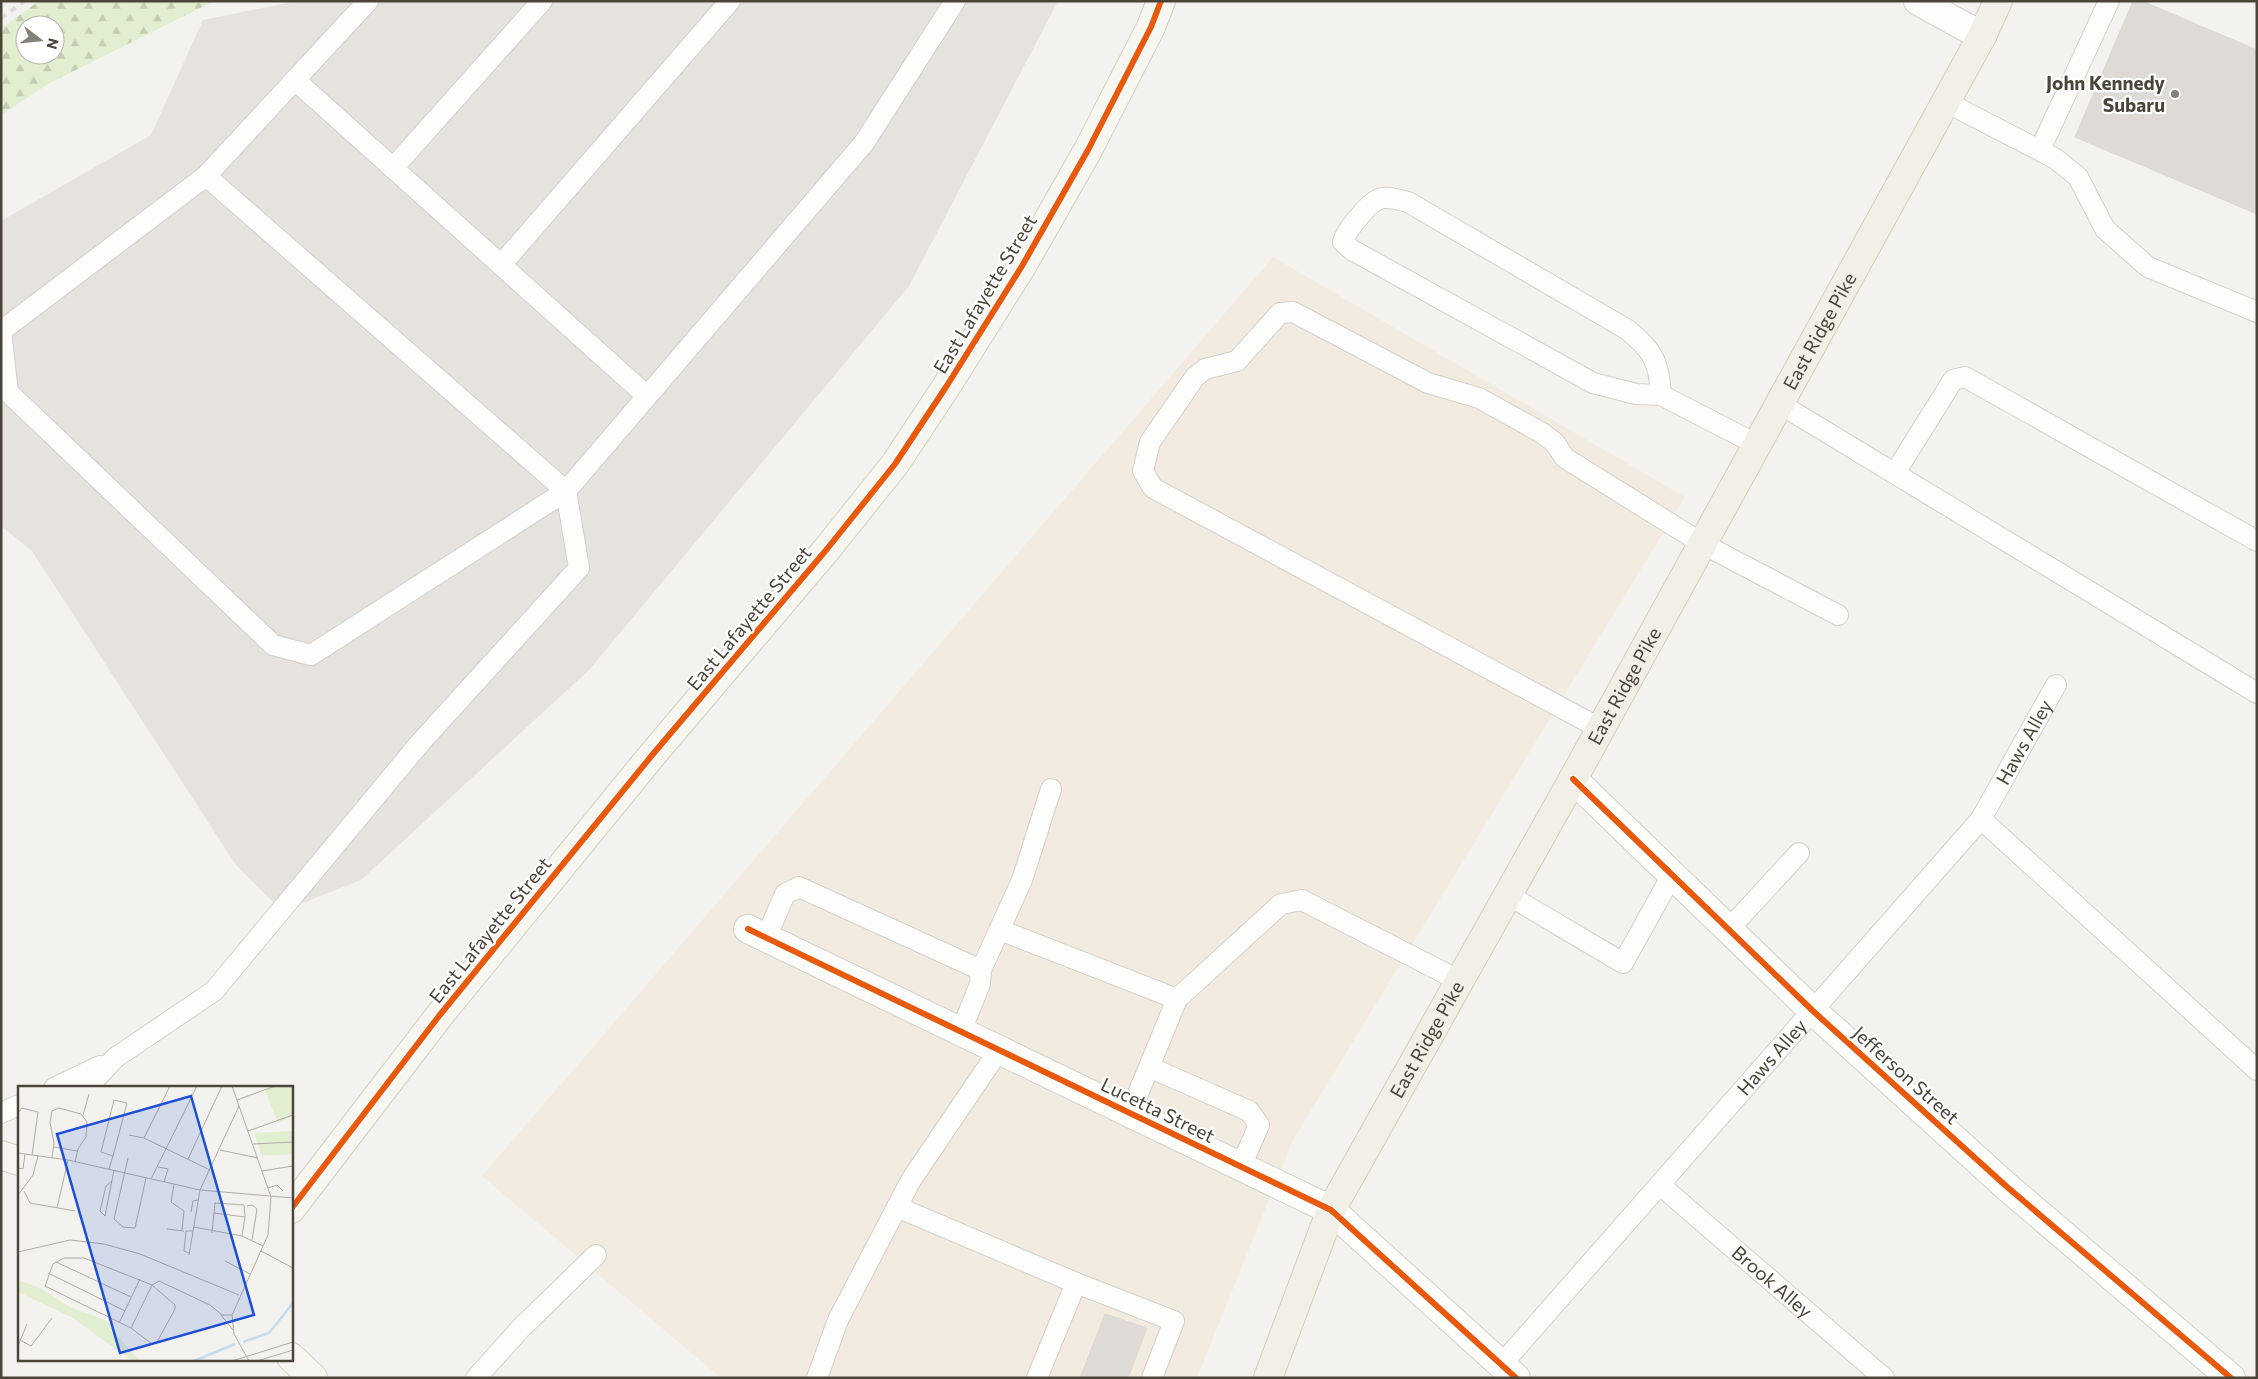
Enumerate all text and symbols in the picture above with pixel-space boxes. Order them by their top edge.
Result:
north arrow [15,15,65,65]
text: N [43,36,63,51]
place label: John Kennedy Subaru [2046,71,2166,116]
marker: John Kennedy Subaru [2169,88,2181,100]
street label: East Lafayette Street [928,210,1041,377]
street label: East Ridge Pike [1778,268,1861,394]
street label: East Lafayette Street [682,541,816,695]
street label: East Ridge Pike [1582,623,1665,748]
street label: Haws Alley [1991,695,2057,789]
street label: East Lafayette Street [424,852,556,1007]
street label: East Ridge Pike [1384,977,1468,1102]
street label: Haws Alley [1732,1014,1811,1100]
street label: Jefferson Street [1848,1021,1964,1128]
street label: Lucetta Street [1098,1072,1219,1147]
inset map [18,1086,292,1362]
street label: Brook Alley [1728,1240,1817,1322]

